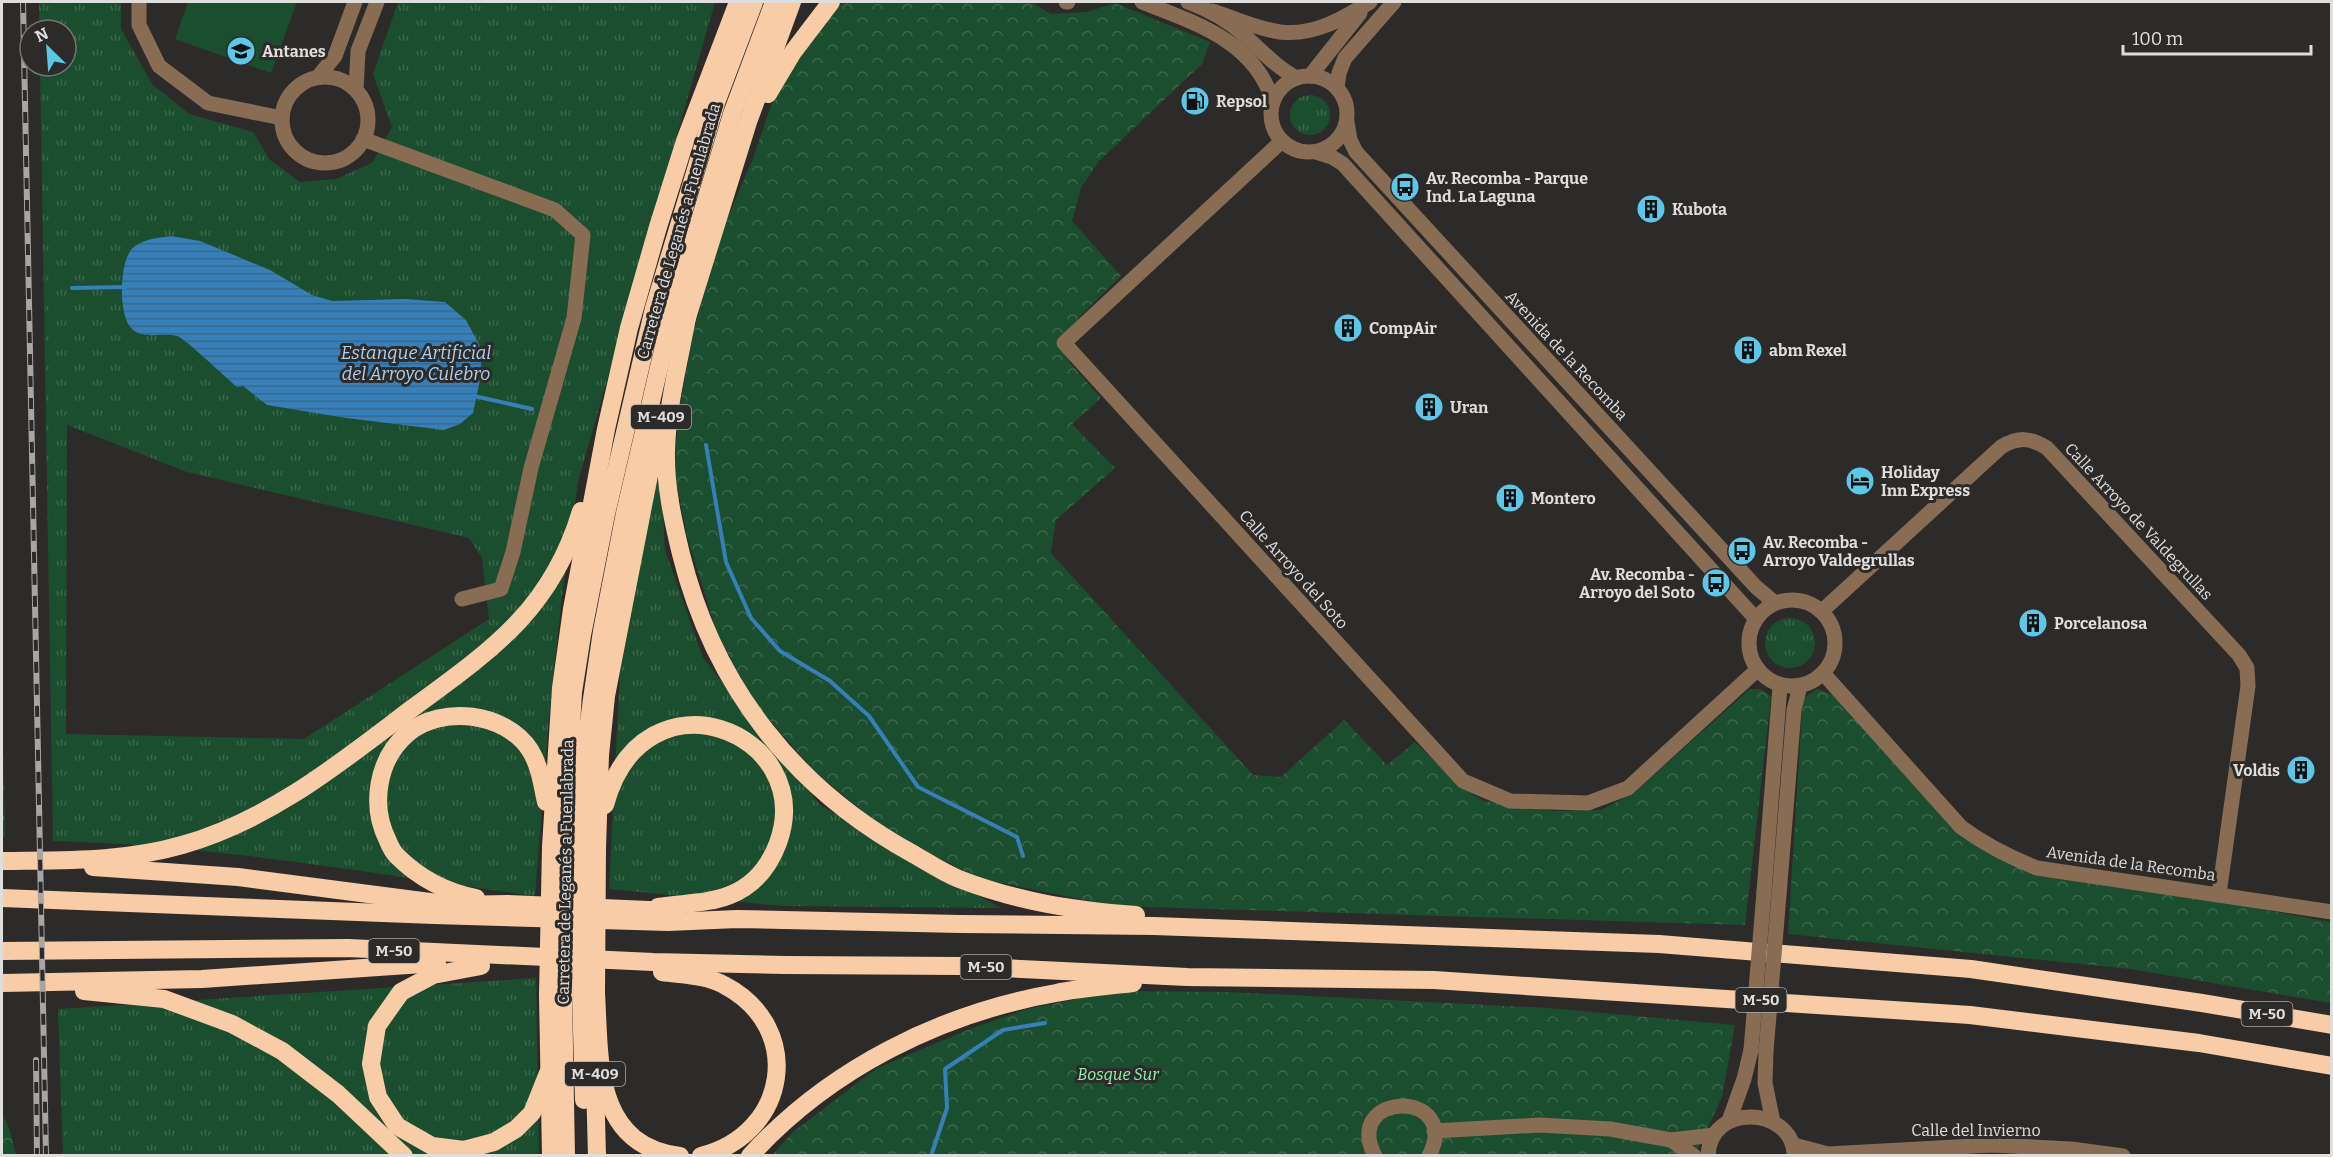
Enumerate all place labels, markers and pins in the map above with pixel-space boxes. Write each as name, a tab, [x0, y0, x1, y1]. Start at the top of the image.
school or university icon: Antanes	[225, 35, 257, 67]
place label: Antanes	[262, 42, 326, 61]
fuel station icon: Repsol	[1179, 85, 1211, 117]
place label: Repsol	[1216, 92, 1267, 111]
place label: Av. Recomba - Parque Ind. La Laguna	[1426, 169, 1588, 206]
bus stop icon: Av. Recomba - Parque Ind. La Laguna	[1389, 171, 1421, 203]
building icon: Kubota	[1635, 193, 1667, 225]
place label: Kubota	[1672, 200, 1727, 219]
building icon: CompAir	[1332, 312, 1364, 344]
place label: CompAir	[1369, 319, 1437, 338]
building icon: abm Rexel	[1732, 334, 1764, 366]
place label: abm Rexel	[1769, 341, 1847, 360]
building icon: Uran	[1413, 391, 1445, 423]
place label: Uran	[1450, 398, 1489, 417]
place label: Holiday Inn Express	[1881, 463, 1970, 500]
hotel icon: Holiday Inn Express	[1844, 465, 1876, 497]
building icon: Montero	[1494, 482, 1526, 514]
place label: Montero	[1531, 489, 1596, 508]
place label: Av. Recomba - Arroyo Valdegrullas	[1763, 533, 1915, 570]
bus stop icon: Av. Recomba - Arroyo Valdegrullas	[1726, 535, 1758, 567]
place label: Av. Recomba - Arroyo del Soto	[1579, 565, 1695, 602]
bus stop icon: Av. Recomba - Arroyo del Soto	[1700, 567, 1732, 599]
building icon: Porcelanosa	[2017, 607, 2049, 639]
place label: Porcelanosa	[2054, 614, 2147, 633]
building icon: Voldis	[2285, 754, 2317, 786]
place label: Voldis	[2233, 761, 2280, 780]

